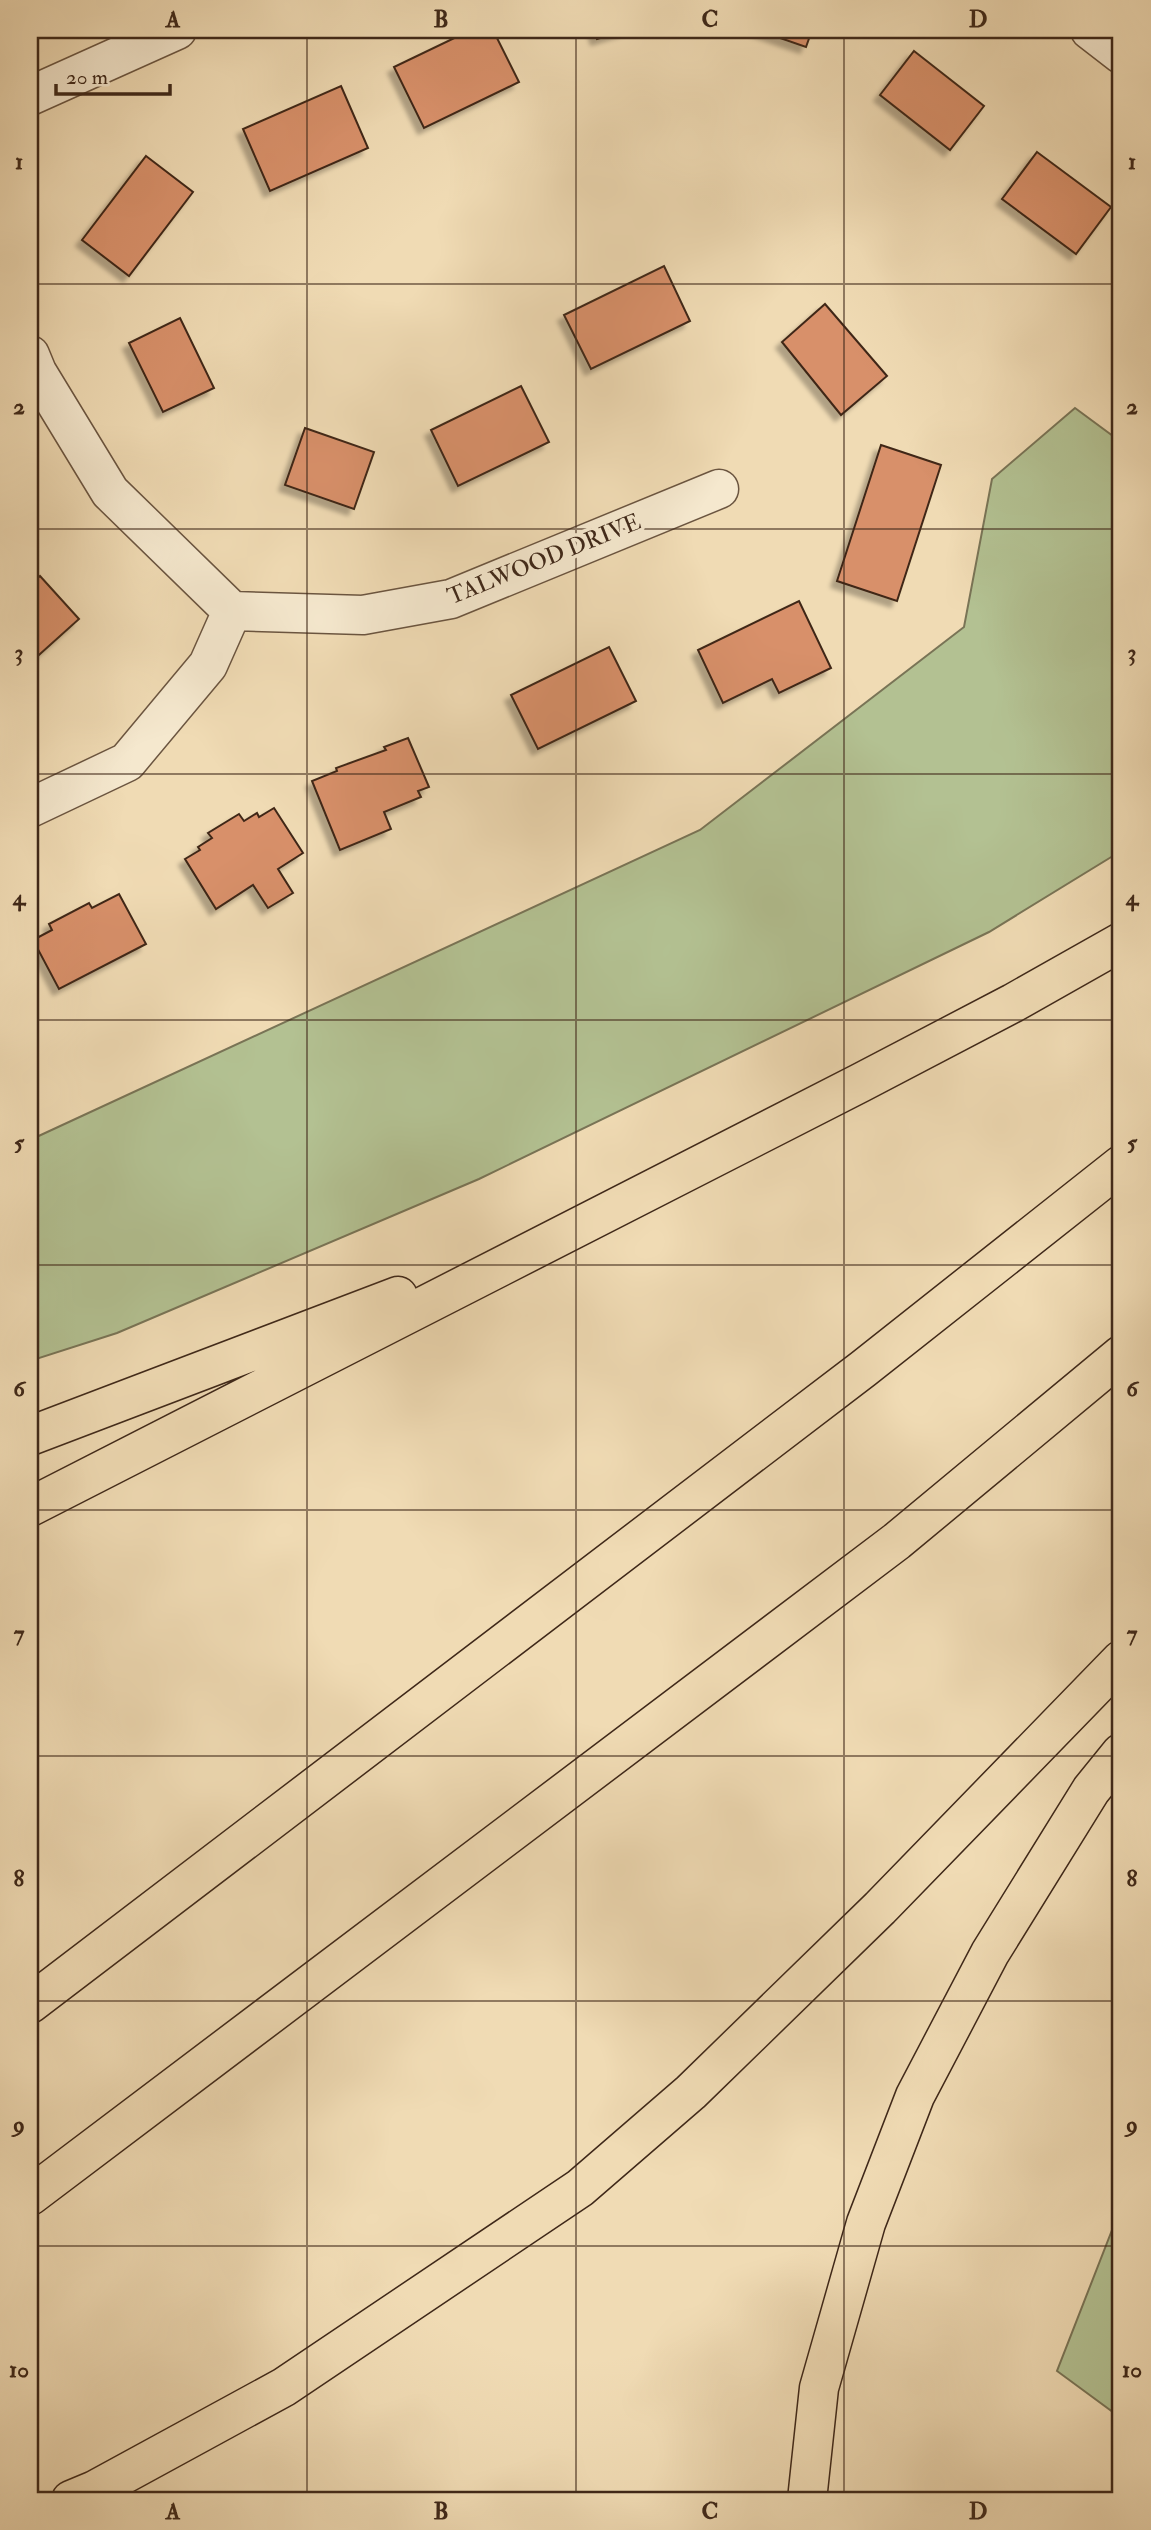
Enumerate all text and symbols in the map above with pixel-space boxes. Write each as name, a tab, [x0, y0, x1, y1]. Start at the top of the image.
text: A	[165, 5, 181, 34]
text: B	[433, 5, 449, 34]
text: C	[702, 5, 718, 34]
text: D	[969, 5, 987, 34]
scale bar	[56, 52, 170, 96]
text: 20 m	[66, 64, 108, 91]
text: 1	[15, 147, 23, 176]
text: 1	[1128, 147, 1136, 176]
text: 2	[13, 392, 25, 421]
text: 2	[1126, 392, 1138, 421]
street label: TALWOOD DRIVE	[443, 507, 645, 611]
text: 3	[15, 638, 23, 667]
text: 3	[1128, 638, 1136, 667]
text: 4	[12, 883, 27, 912]
text: 4	[1125, 883, 1140, 912]
text: 5	[14, 1128, 25, 1157]
text: 5	[1127, 1128, 1138, 1157]
text: 6	[13, 1374, 27, 1403]
text: 6	[1126, 1374, 1140, 1403]
text: 7	[14, 1619, 25, 1648]
text: 7	[1127, 1619, 1138, 1648]
text: 8	[14, 1864, 25, 1893]
text: 8	[1127, 1864, 1138, 1893]
text: 9	[11, 2110, 25, 2139]
text: 9	[1124, 2110, 1138, 2139]
text: 10	[9, 2355, 29, 2384]
text: 10	[1122, 2355, 1142, 2384]
text: A	[165, 2497, 181, 2526]
text: B	[433, 2497, 449, 2526]
text: C	[702, 2497, 718, 2526]
text: D	[969, 2497, 987, 2526]

